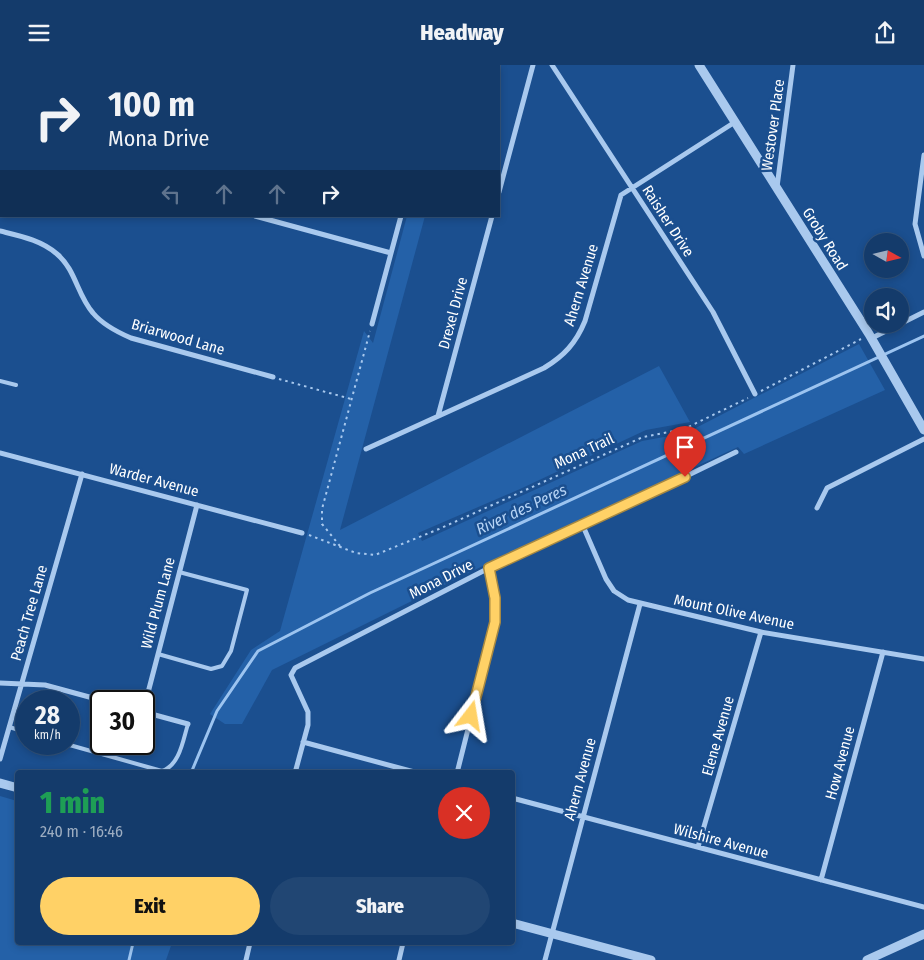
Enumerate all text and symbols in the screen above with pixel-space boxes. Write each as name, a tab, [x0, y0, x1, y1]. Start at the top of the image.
icon: menu	[25, 19, 53, 47]
text: Headway	[420, 19, 504, 46]
icon: share	[871, 19, 899, 47]
street label: Westover Place	[758, 78, 788, 172]
text: 100 m	[108, 83, 195, 125]
icon: right	[25, 85, 90, 150]
text: Mona Drive	[108, 125, 209, 152]
icon: left	[157, 180, 185, 208]
icon: ahead	[210, 180, 238, 208]
icon: ahead	[263, 180, 291, 208]
icon: right	[316, 180, 344, 208]
street label: Raisher Drive	[638, 182, 698, 260]
street label: Groby Road	[799, 204, 851, 274]
north arrow	[864, 233, 909, 277]
map controls	[864, 233, 909, 333]
street label: Ahern Avenue	[560, 242, 602, 328]
street label: Drexel Drive	[435, 275, 471, 351]
button: sound	[864, 288, 909, 333]
street label: Briarwood Lane	[129, 315, 227, 359]
pin	[664, 426, 706, 477]
street label: Mona Trail	[551, 429, 617, 473]
icon: arrive	[671, 433, 699, 461]
street label: Warder Avenue	[107, 459, 201, 501]
water label: River des Peres	[473, 480, 570, 539]
street label: Wild Plum Lane	[137, 555, 179, 651]
street label: Mona Drive	[406, 555, 476, 603]
street label: Peach Tree Lane	[7, 563, 51, 663]
street label: Mount Olive Avenue	[672, 590, 796, 634]
position arrow	[444, 689, 496, 741]
speed limit sign: 30	[90, 690, 155, 755]
street label: Elene Avenue	[698, 694, 738, 778]
text: 28	[35, 701, 60, 731]
street label: How Avenue	[822, 724, 858, 802]
text: km/h	[34, 728, 61, 742]
street label: Ahern Avenue	[560, 736, 600, 822]
text: 1 min	[40, 785, 105, 821]
button: close	[438, 787, 490, 839]
street label: Wilshire Avenue	[671, 820, 771, 862]
text: 240 m · 16:46	[40, 822, 123, 841]
button: Exit	[40, 877, 260, 935]
button: Share	[270, 877, 490, 935]

